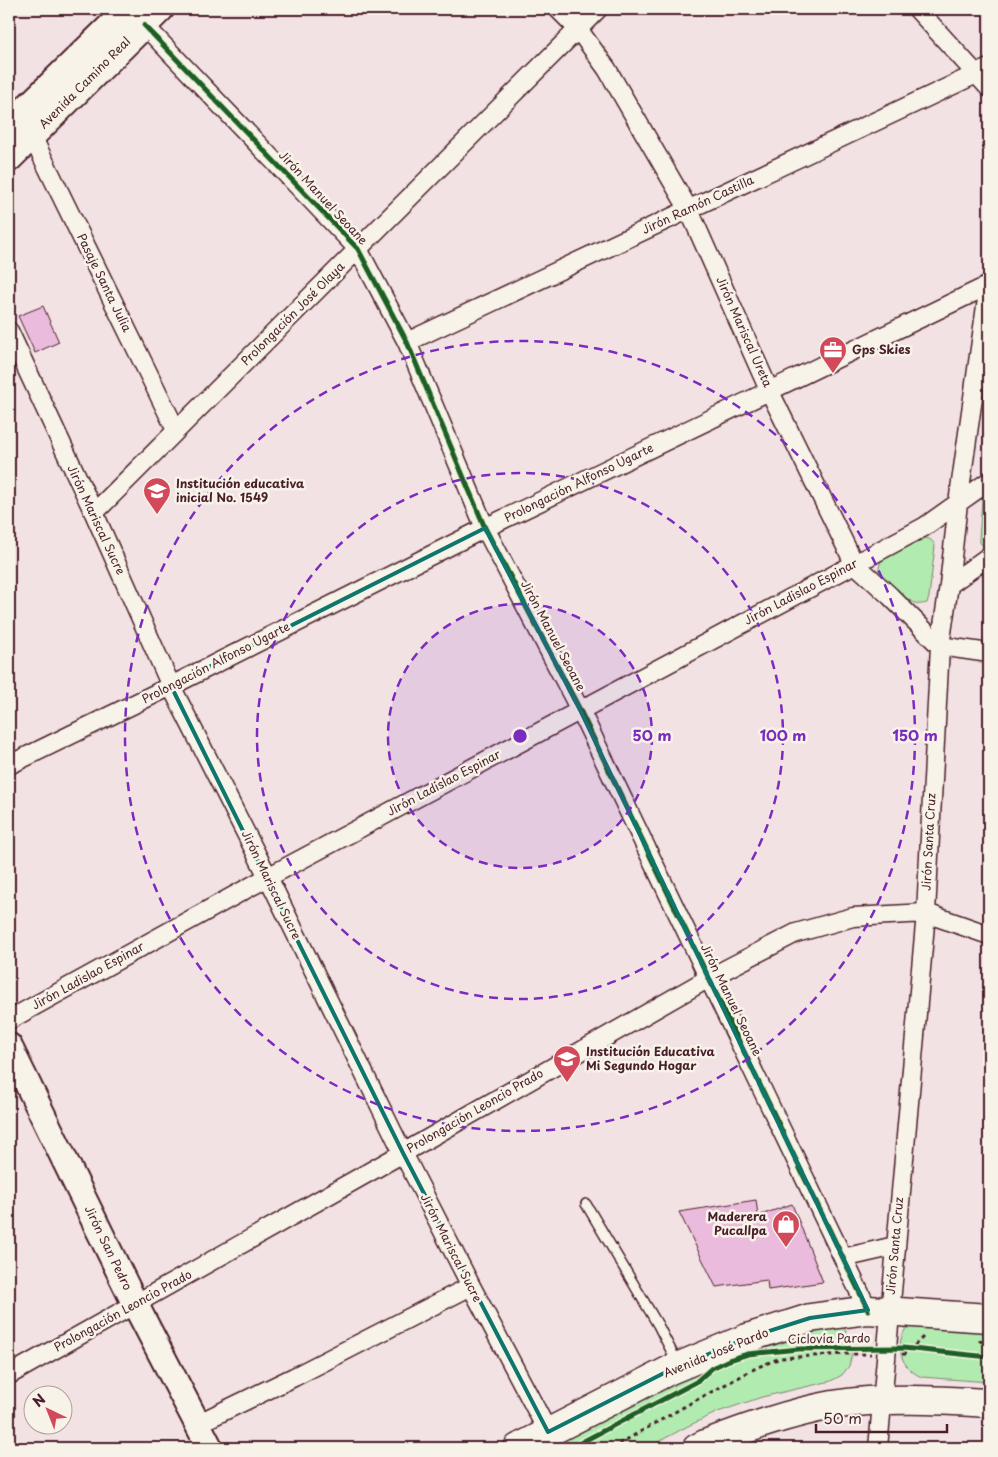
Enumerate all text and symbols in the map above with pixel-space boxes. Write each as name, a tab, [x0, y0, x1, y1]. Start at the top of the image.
street label: Avenida Camino Real	[34, 32, 134, 132]
street label: Jirón Manuel Seoane	[275, 146, 372, 249]
street label: Jirón Ramón Castilla	[639, 170, 757, 238]
street label: Pasaje Santa Julia	[73, 230, 137, 335]
street label: Prolongación José Olaya	[236, 257, 349, 369]
street label: Jirón Mariscal Ureta	[712, 273, 778, 390]
office icon: Gps Skies	[818, 335, 848, 374]
place label: Gps Skies	[852, 340, 911, 358]
street label: Prolongación Alfonso Ugarte	[501, 438, 656, 526]
street label: Jirón Mariscal Sucre	[63, 462, 130, 578]
place label: Institución educativa inicial No. 1549	[176, 474, 305, 506]
school or university icon: Institución educativa inicial No. 1549	[142, 476, 172, 515]
street label: Jirón Ladislao Espinar	[741, 553, 861, 629]
street label: Jirón Manuel Seoane	[517, 577, 591, 694]
street label: Prolongación Alfonso Ugarte	[138, 617, 293, 707]
text: 50 m	[633, 723, 671, 746]
text: 100 m	[760, 723, 806, 746]
text: 150 m	[892, 723, 938, 746]
centre of rings	[511, 727, 529, 745]
street label: Jirón Ladislao Espinar	[384, 744, 504, 820]
street label: Jirón Santa Cruz	[916, 792, 940, 891]
street label: Jirón Mariscal Sucre	[238, 827, 306, 942]
street label: Jirón Ladislao Espinar	[28, 936, 147, 1014]
street label: Jirón Manuel Seoane	[697, 940, 767, 1059]
place label: Institución Educativa Mi Segundo Hogar	[586, 1042, 715, 1074]
school or university icon: Institución Educativa Mi Segundo Hogar	[552, 1044, 582, 1083]
street label: Prolongación Leoncio Prado	[403, 1063, 546, 1157]
street label: Jirón Mariscal Sucre	[417, 1190, 487, 1305]
street label: Jirón Santa Cruz	[881, 1196, 907, 1295]
street label: Jirón San Pedro	[81, 1202, 137, 1293]
place label: Maderera Pucallpa	[707, 1207, 768, 1239]
shop icon: Maderera Pucallpa	[771, 1209, 801, 1248]
street label: Prolongación Leoncio Prado	[50, 1264, 195, 1356]
street label: Avenida José Pardo	[660, 1323, 771, 1381]
street label: Ciclovía Pardo	[787, 1328, 871, 1348]
north arrow	[22, 1384, 72, 1434]
text: N	[28, 1389, 50, 1412]
scale bar	[816, 1402, 947, 1434]
text: 50 m	[823, 1406, 862, 1429]

